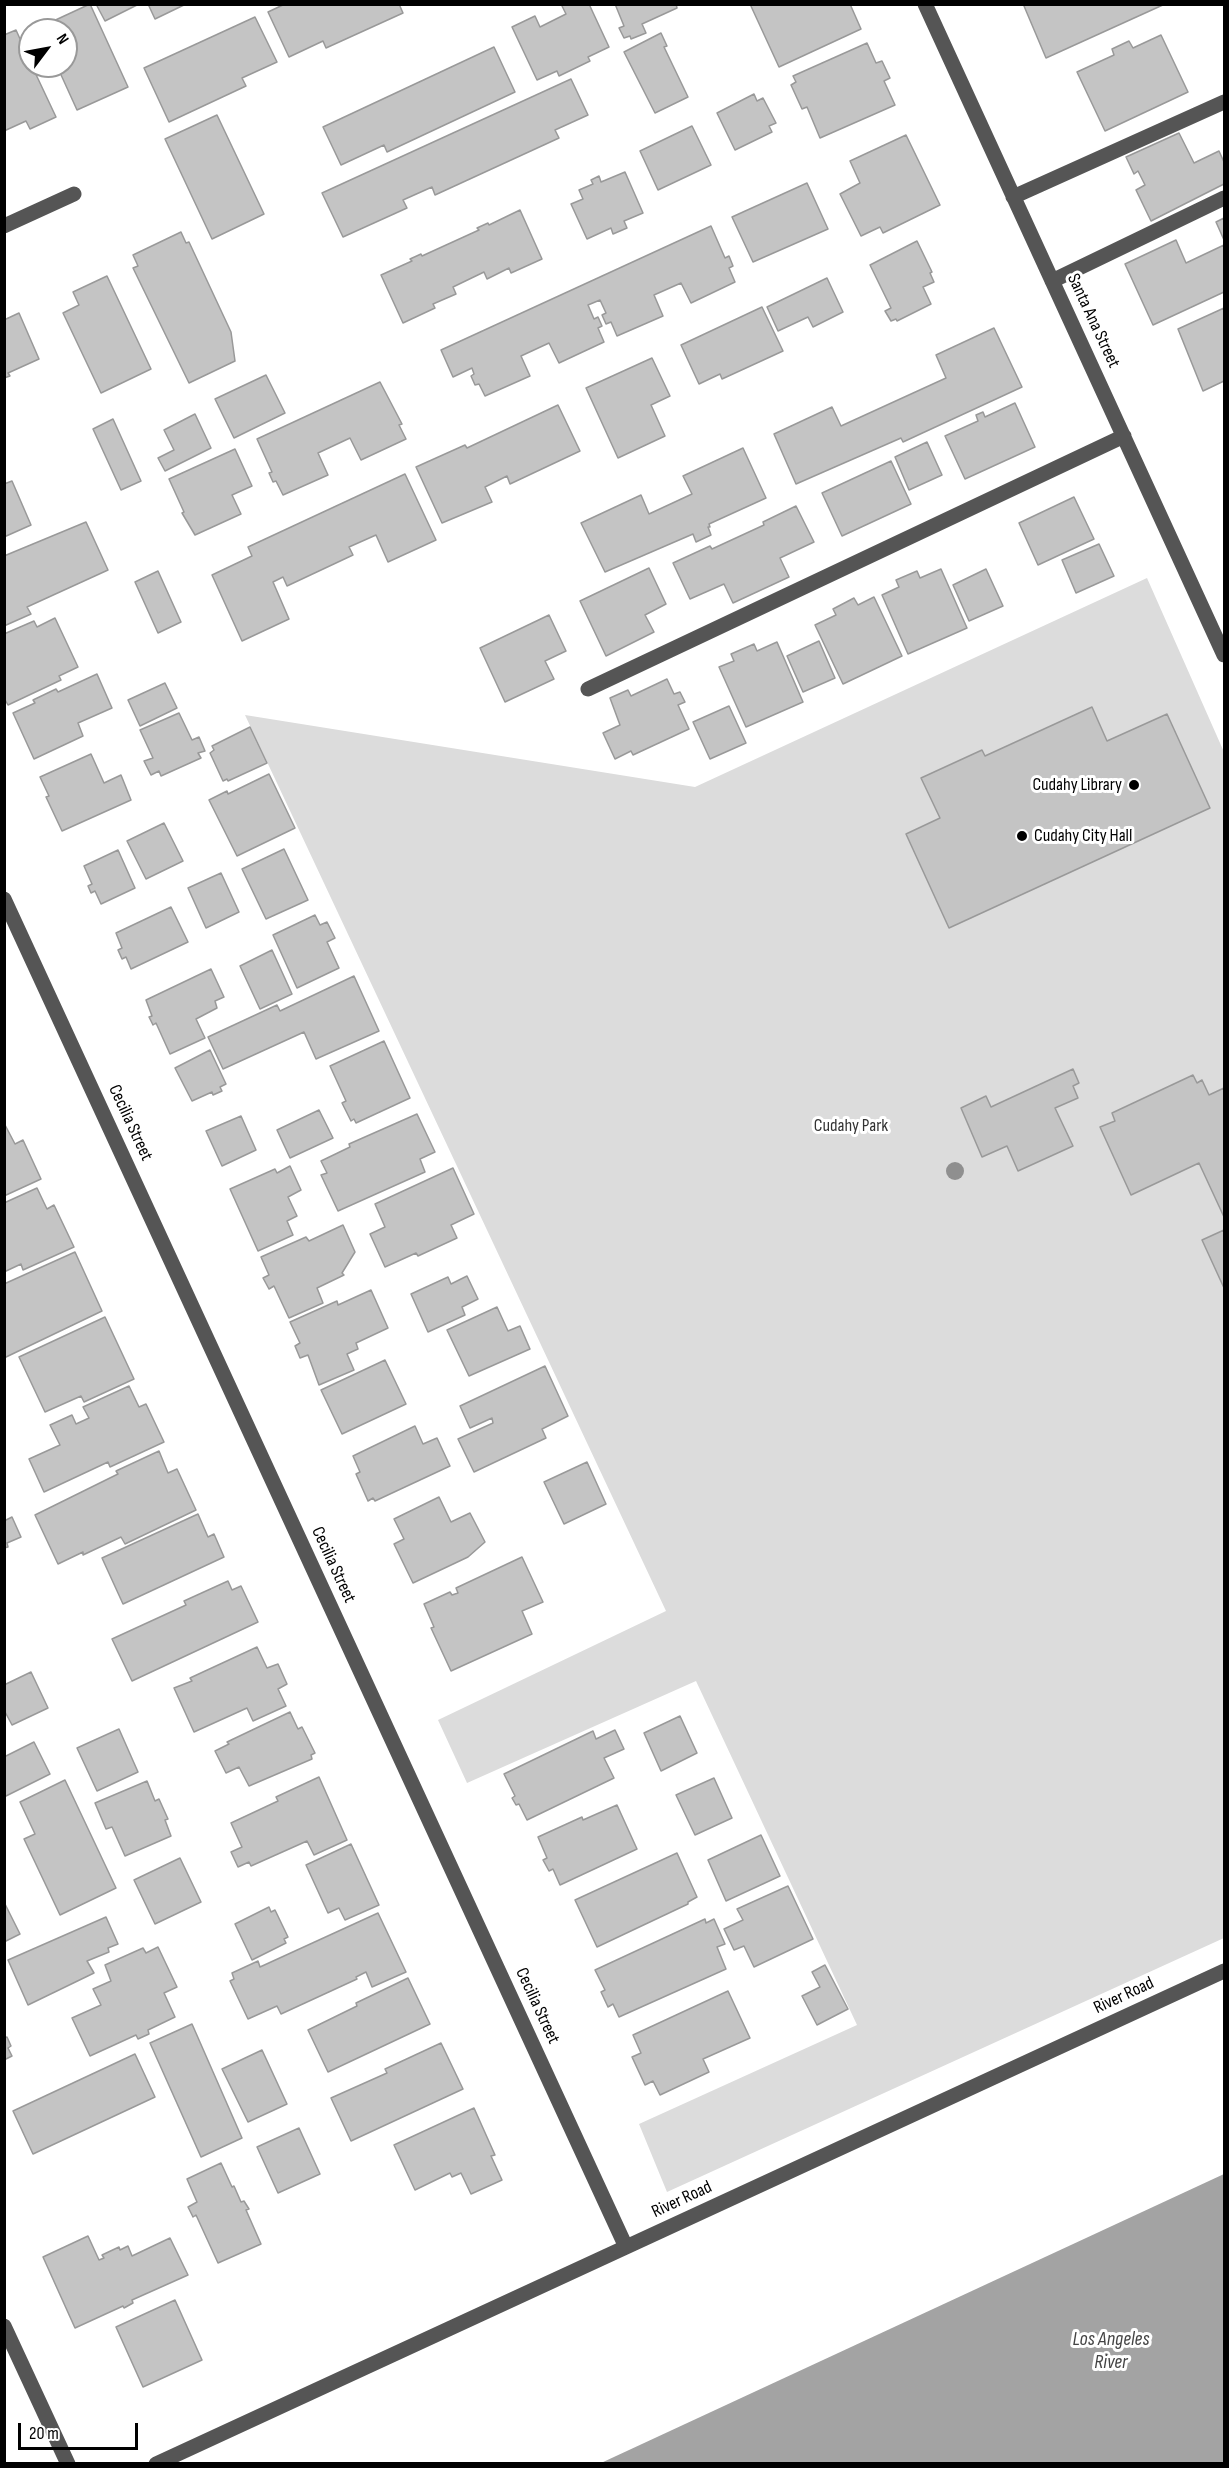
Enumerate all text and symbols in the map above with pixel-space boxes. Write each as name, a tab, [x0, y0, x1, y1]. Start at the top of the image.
north arrow	[18, 18, 78, 78]
text: N	[52, 31, 72, 48]
street label: Santa Ana Street	[1062, 271, 1124, 371]
place label: Cudahy Library	[1032, 774, 1122, 796]
marker: Cudahy Library	[1127, 778, 1141, 792]
place label: Cudahy City Hall	[1034, 825, 1132, 847]
marker: Cudahy City Hall	[1015, 829, 1029, 843]
street label: Cecilia Street	[103, 1082, 157, 1164]
park label: Cudahy Park	[814, 1115, 888, 1137]
street label: Cecilia Street	[306, 1524, 360, 1606]
street label: Cecilia Street	[510, 1965, 564, 2047]
street label: River Road	[1091, 1973, 1157, 2019]
street label: River Road	[649, 2177, 715, 2223]
water label: Los Angeles River	[1073, 2328, 1149, 2375]
scale bar	[21, 2411, 141, 2449]
text: 20 m	[29, 2423, 59, 2444]

